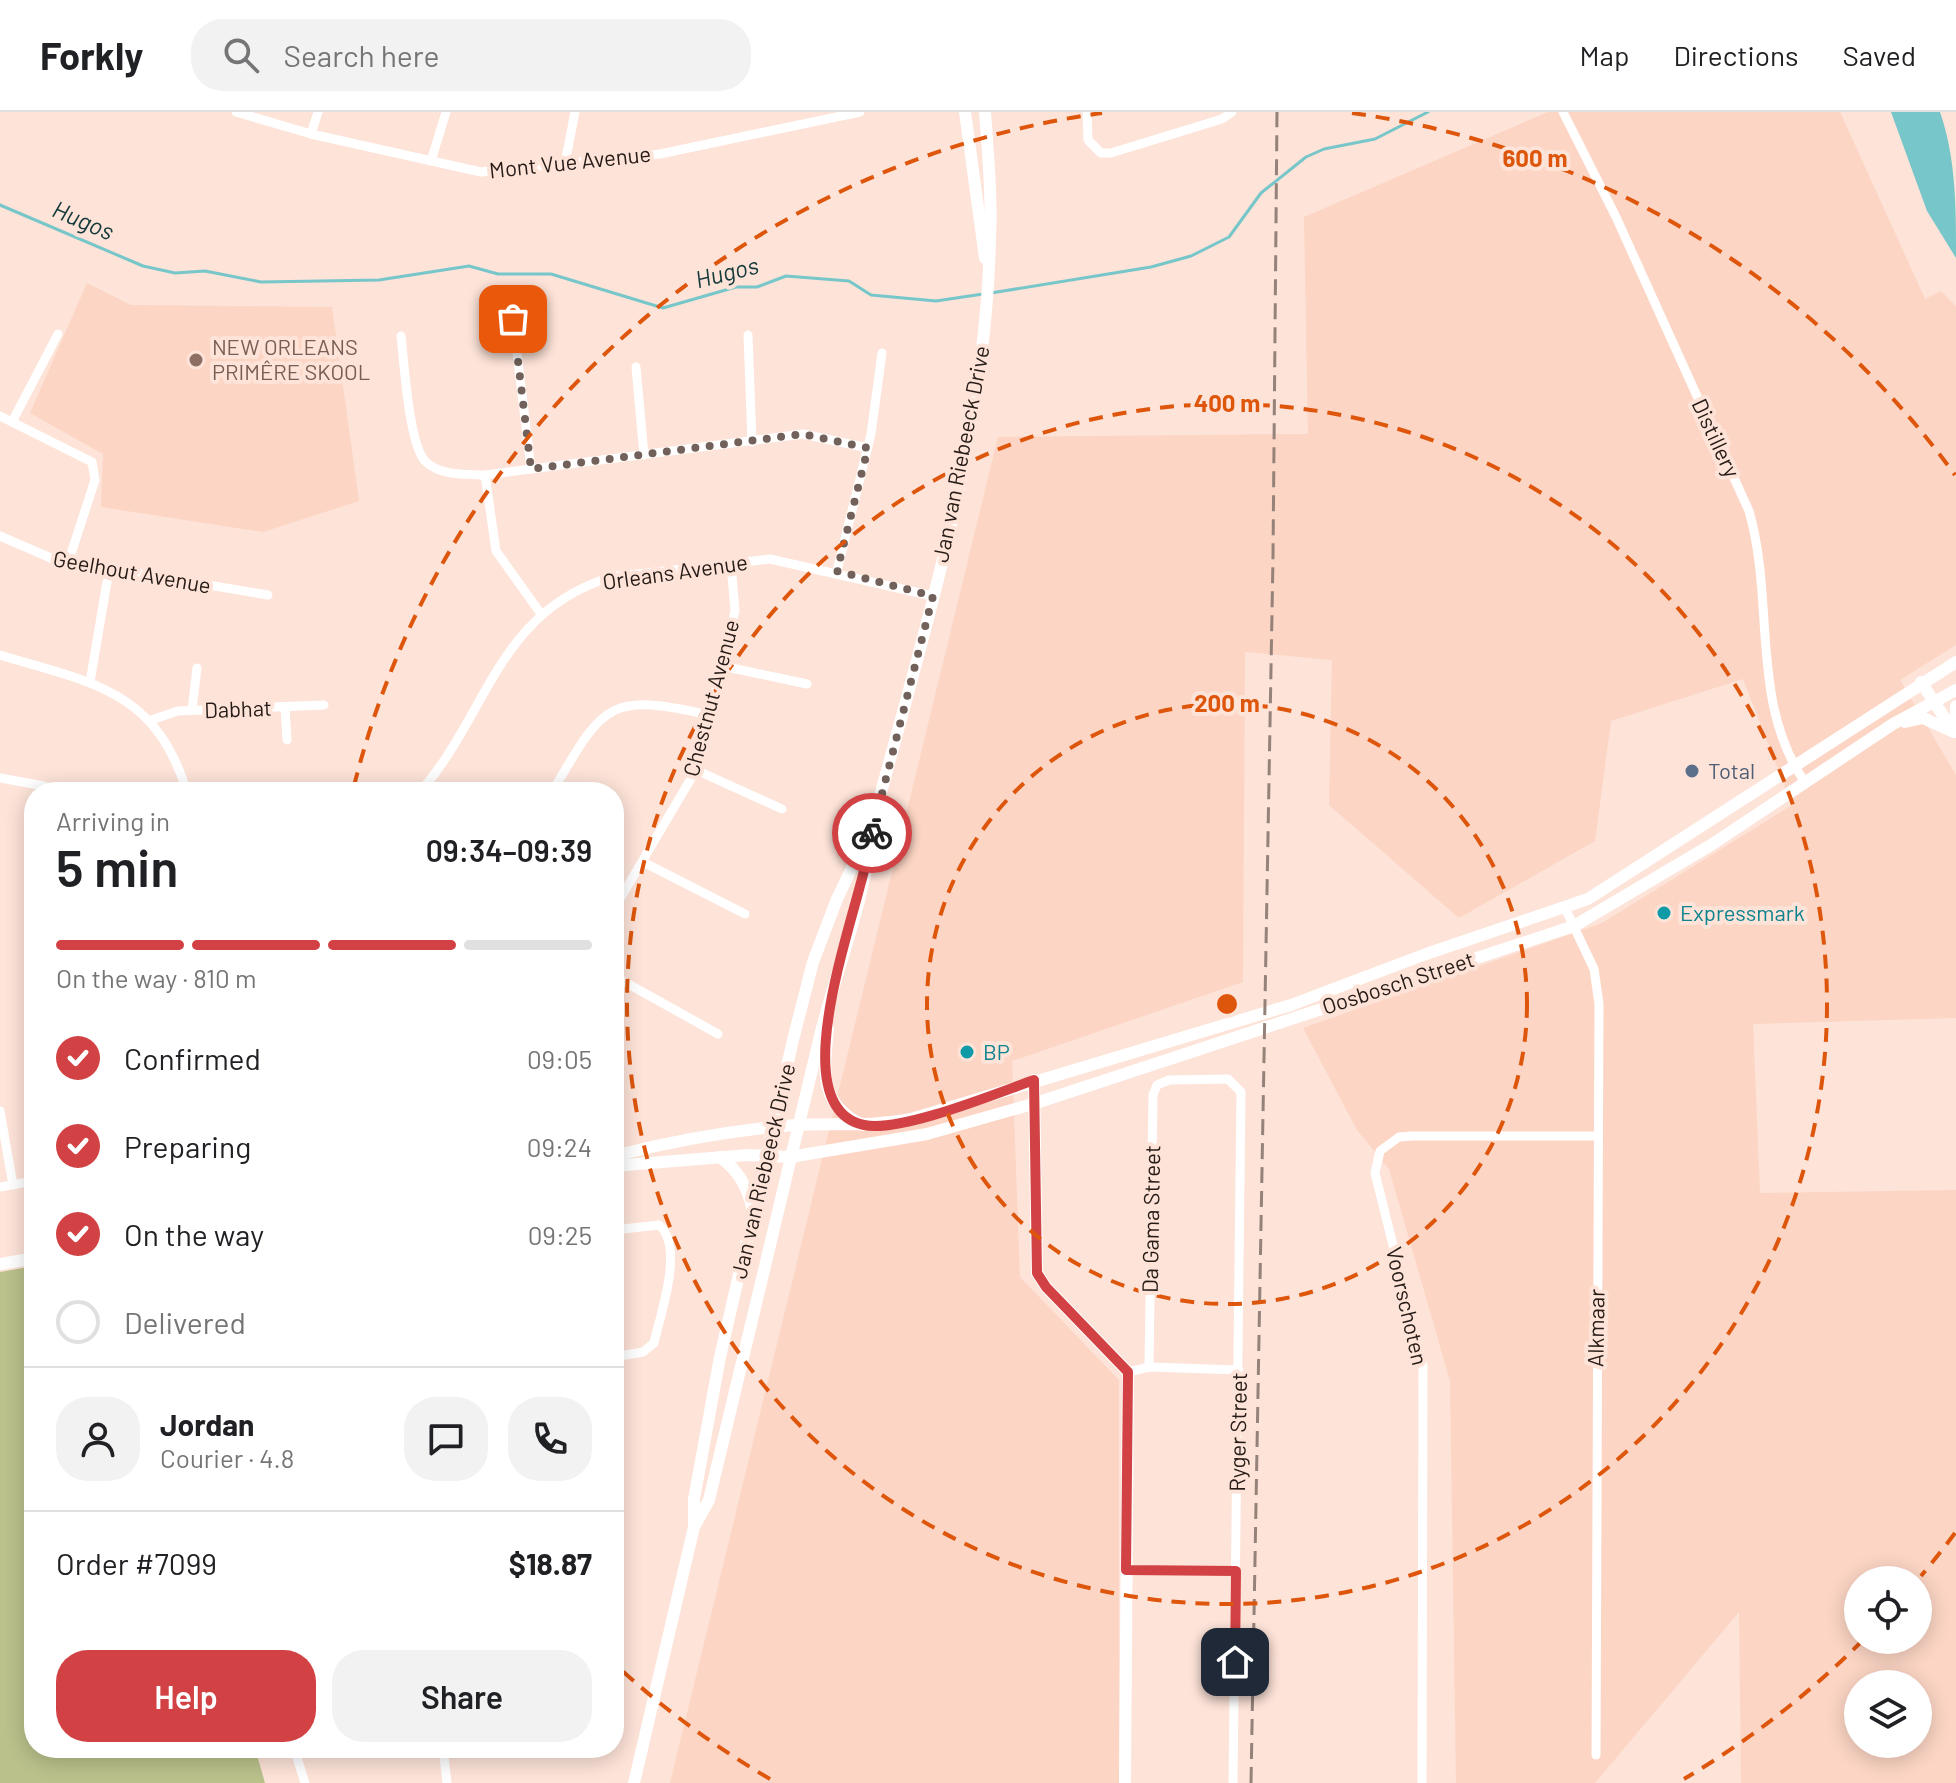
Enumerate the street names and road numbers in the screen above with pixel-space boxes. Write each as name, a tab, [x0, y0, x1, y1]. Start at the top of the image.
street label: Mont Vue Avenue	[488, 140, 652, 182]
street label: Jan van Riebeeck Drive	[926, 343, 994, 564]
street label: Distillery	[1687, 394, 1746, 481]
street label: Geelhout Avenue	[51, 544, 213, 598]
street label: Orleans Avenue	[601, 548, 749, 594]
street label: Chestnut Avenue	[677, 617, 743, 779]
street label: Dabhat	[204, 694, 272, 722]
street label: Oosbosch Street	[1318, 945, 1477, 1019]
street label: Jan van Riebeeck Drive	[725, 1061, 799, 1281]
street label: Da Gama Street	[1136, 1145, 1164, 1293]
street label: Voorschoten	[1382, 1244, 1434, 1367]
street label: Alkmaar	[1581, 1289, 1609, 1367]
street label: Ryger Street	[1223, 1372, 1251, 1492]

